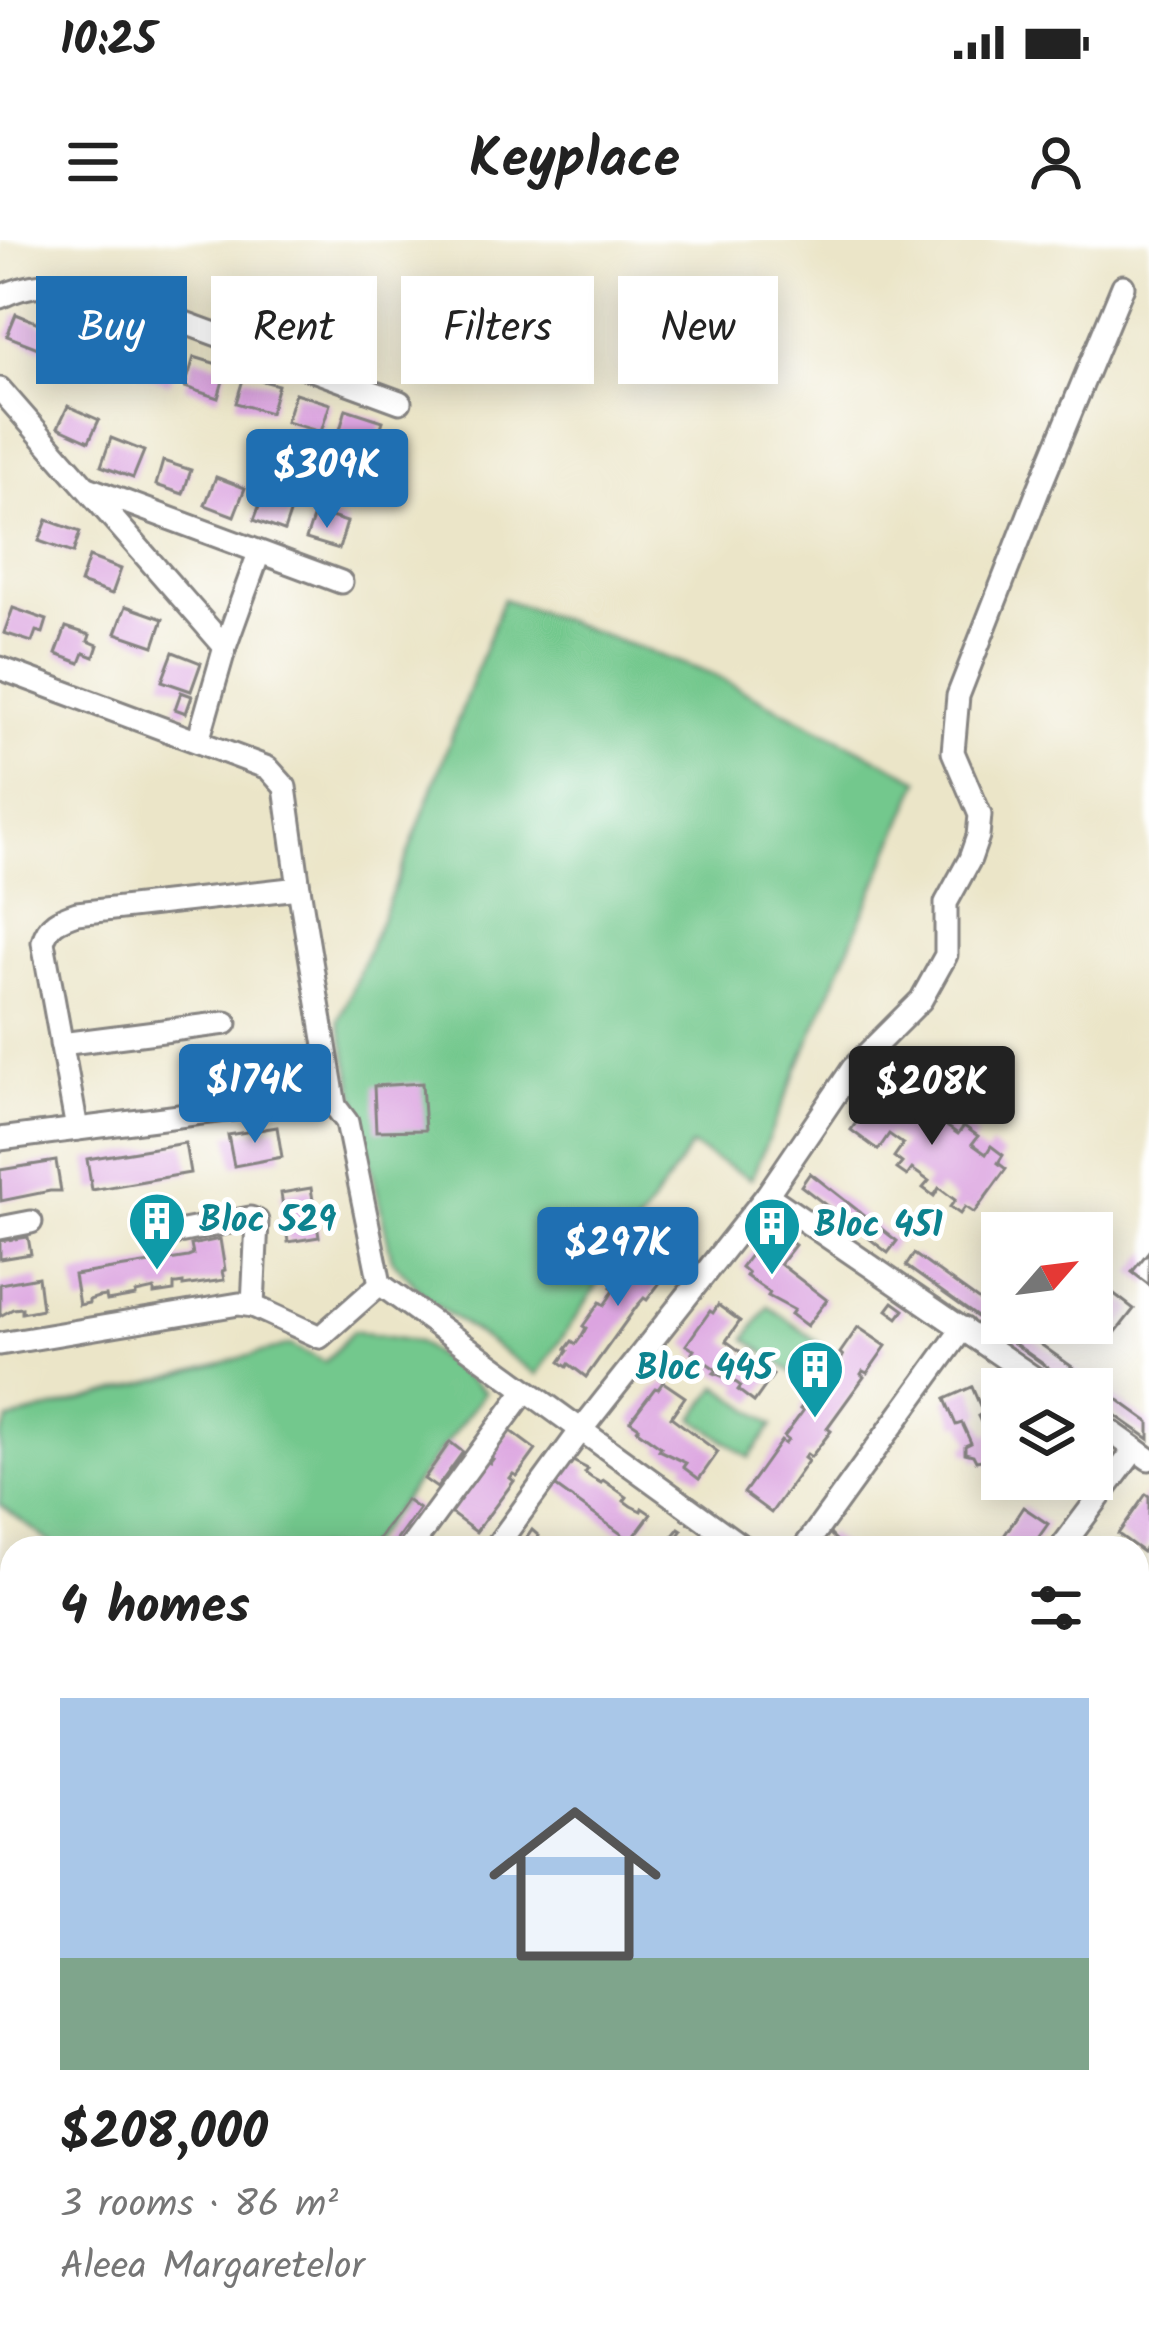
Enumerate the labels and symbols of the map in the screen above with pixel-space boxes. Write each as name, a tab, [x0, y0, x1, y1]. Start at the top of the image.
pin: $309K	[243, 429, 411, 531]
pin: $174K	[171, 1044, 339, 1146]
pin: $208K	[848, 1046, 1016, 1148]
building icon: Bloc 529	[126, 1190, 188, 1272]
place label: Bloc 529	[199, 1193, 336, 1250]
building icon: Bloc 451	[741, 1195, 803, 1277]
place label: Bloc 451	[814, 1198, 943, 1255]
pin: $297K	[534, 1207, 702, 1309]
north arrow	[981, 1212, 1113, 1344]
building icon: Bloc 445	[784, 1338, 846, 1420]
place label: Bloc 445	[636, 1341, 776, 1398]

